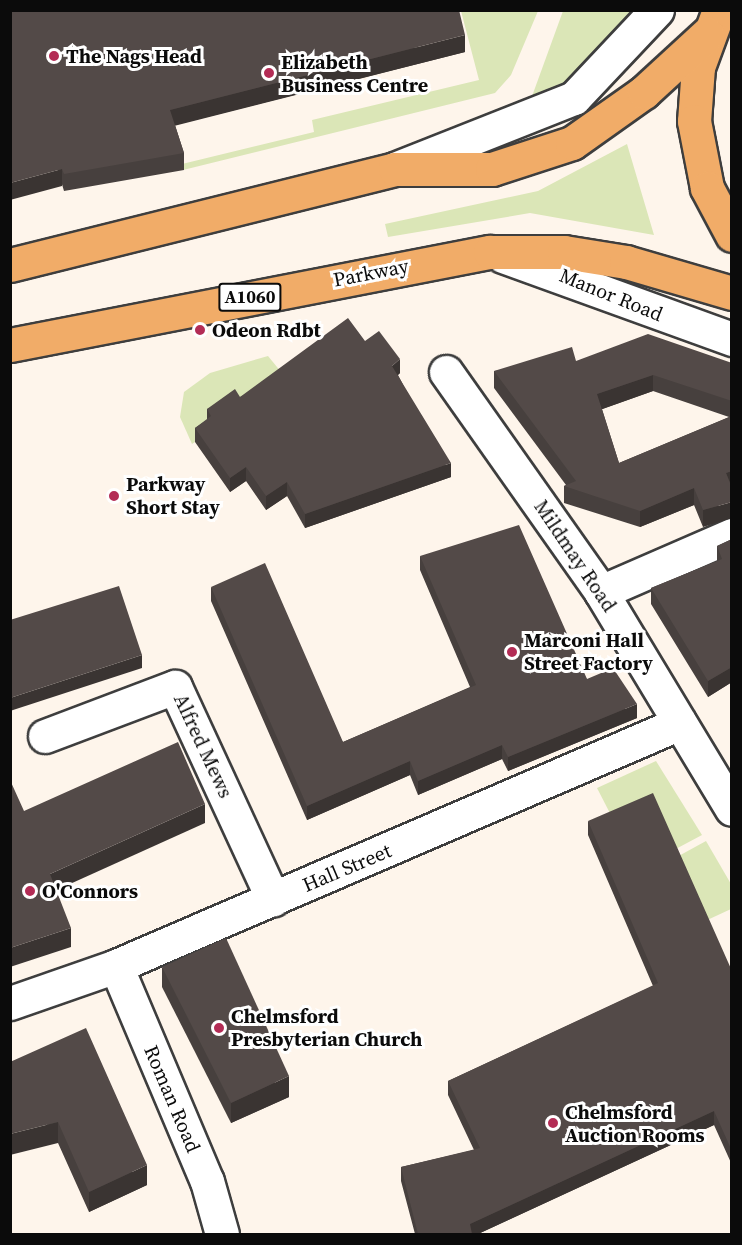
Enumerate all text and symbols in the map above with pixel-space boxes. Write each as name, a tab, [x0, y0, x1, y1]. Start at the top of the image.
place label: The Nags Head	[66, 44, 202, 68]
marker: The Nags Head	[47, 49, 61, 63]
place label: Elizabeth Business Centre	[281, 50, 428, 97]
marker: Elizabeth Business Centre	[262, 66, 276, 80]
street label: Parkway	[331, 254, 411, 292]
street label: Manor Road	[556, 263, 666, 327]
road number: A1060	[217, 282, 283, 312]
place label: Odeon Rdbt	[212, 318, 321, 342]
marker: Odeon Rdbt	[193, 323, 207, 337]
place label: Parkway Short Stay	[126, 472, 220, 519]
marker: Parkway Short Stay	[107, 489, 121, 503]
street label: Mildmay Road	[529, 496, 621, 616]
place label: Marconi Hall Street Factory	[524, 628, 653, 675]
marker: Marconi Hall Street Factory	[505, 645, 519, 659]
street label: Alfred Mews	[168, 690, 238, 802]
street label: Hall Street	[299, 839, 395, 897]
place label: O'Connors	[42, 879, 138, 903]
marker: O'Connors	[23, 884, 37, 898]
place label: Chelmsford Presbyterian Church	[231, 1005, 422, 1052]
marker: Chelmsford Presbyterian Church	[212, 1021, 226, 1035]
street label: Roman Road	[139, 1042, 205, 1156]
place label: Chelmsford Auction Rooms	[565, 1100, 705, 1147]
marker: Chelmsford Auction Rooms	[546, 1116, 560, 1130]

